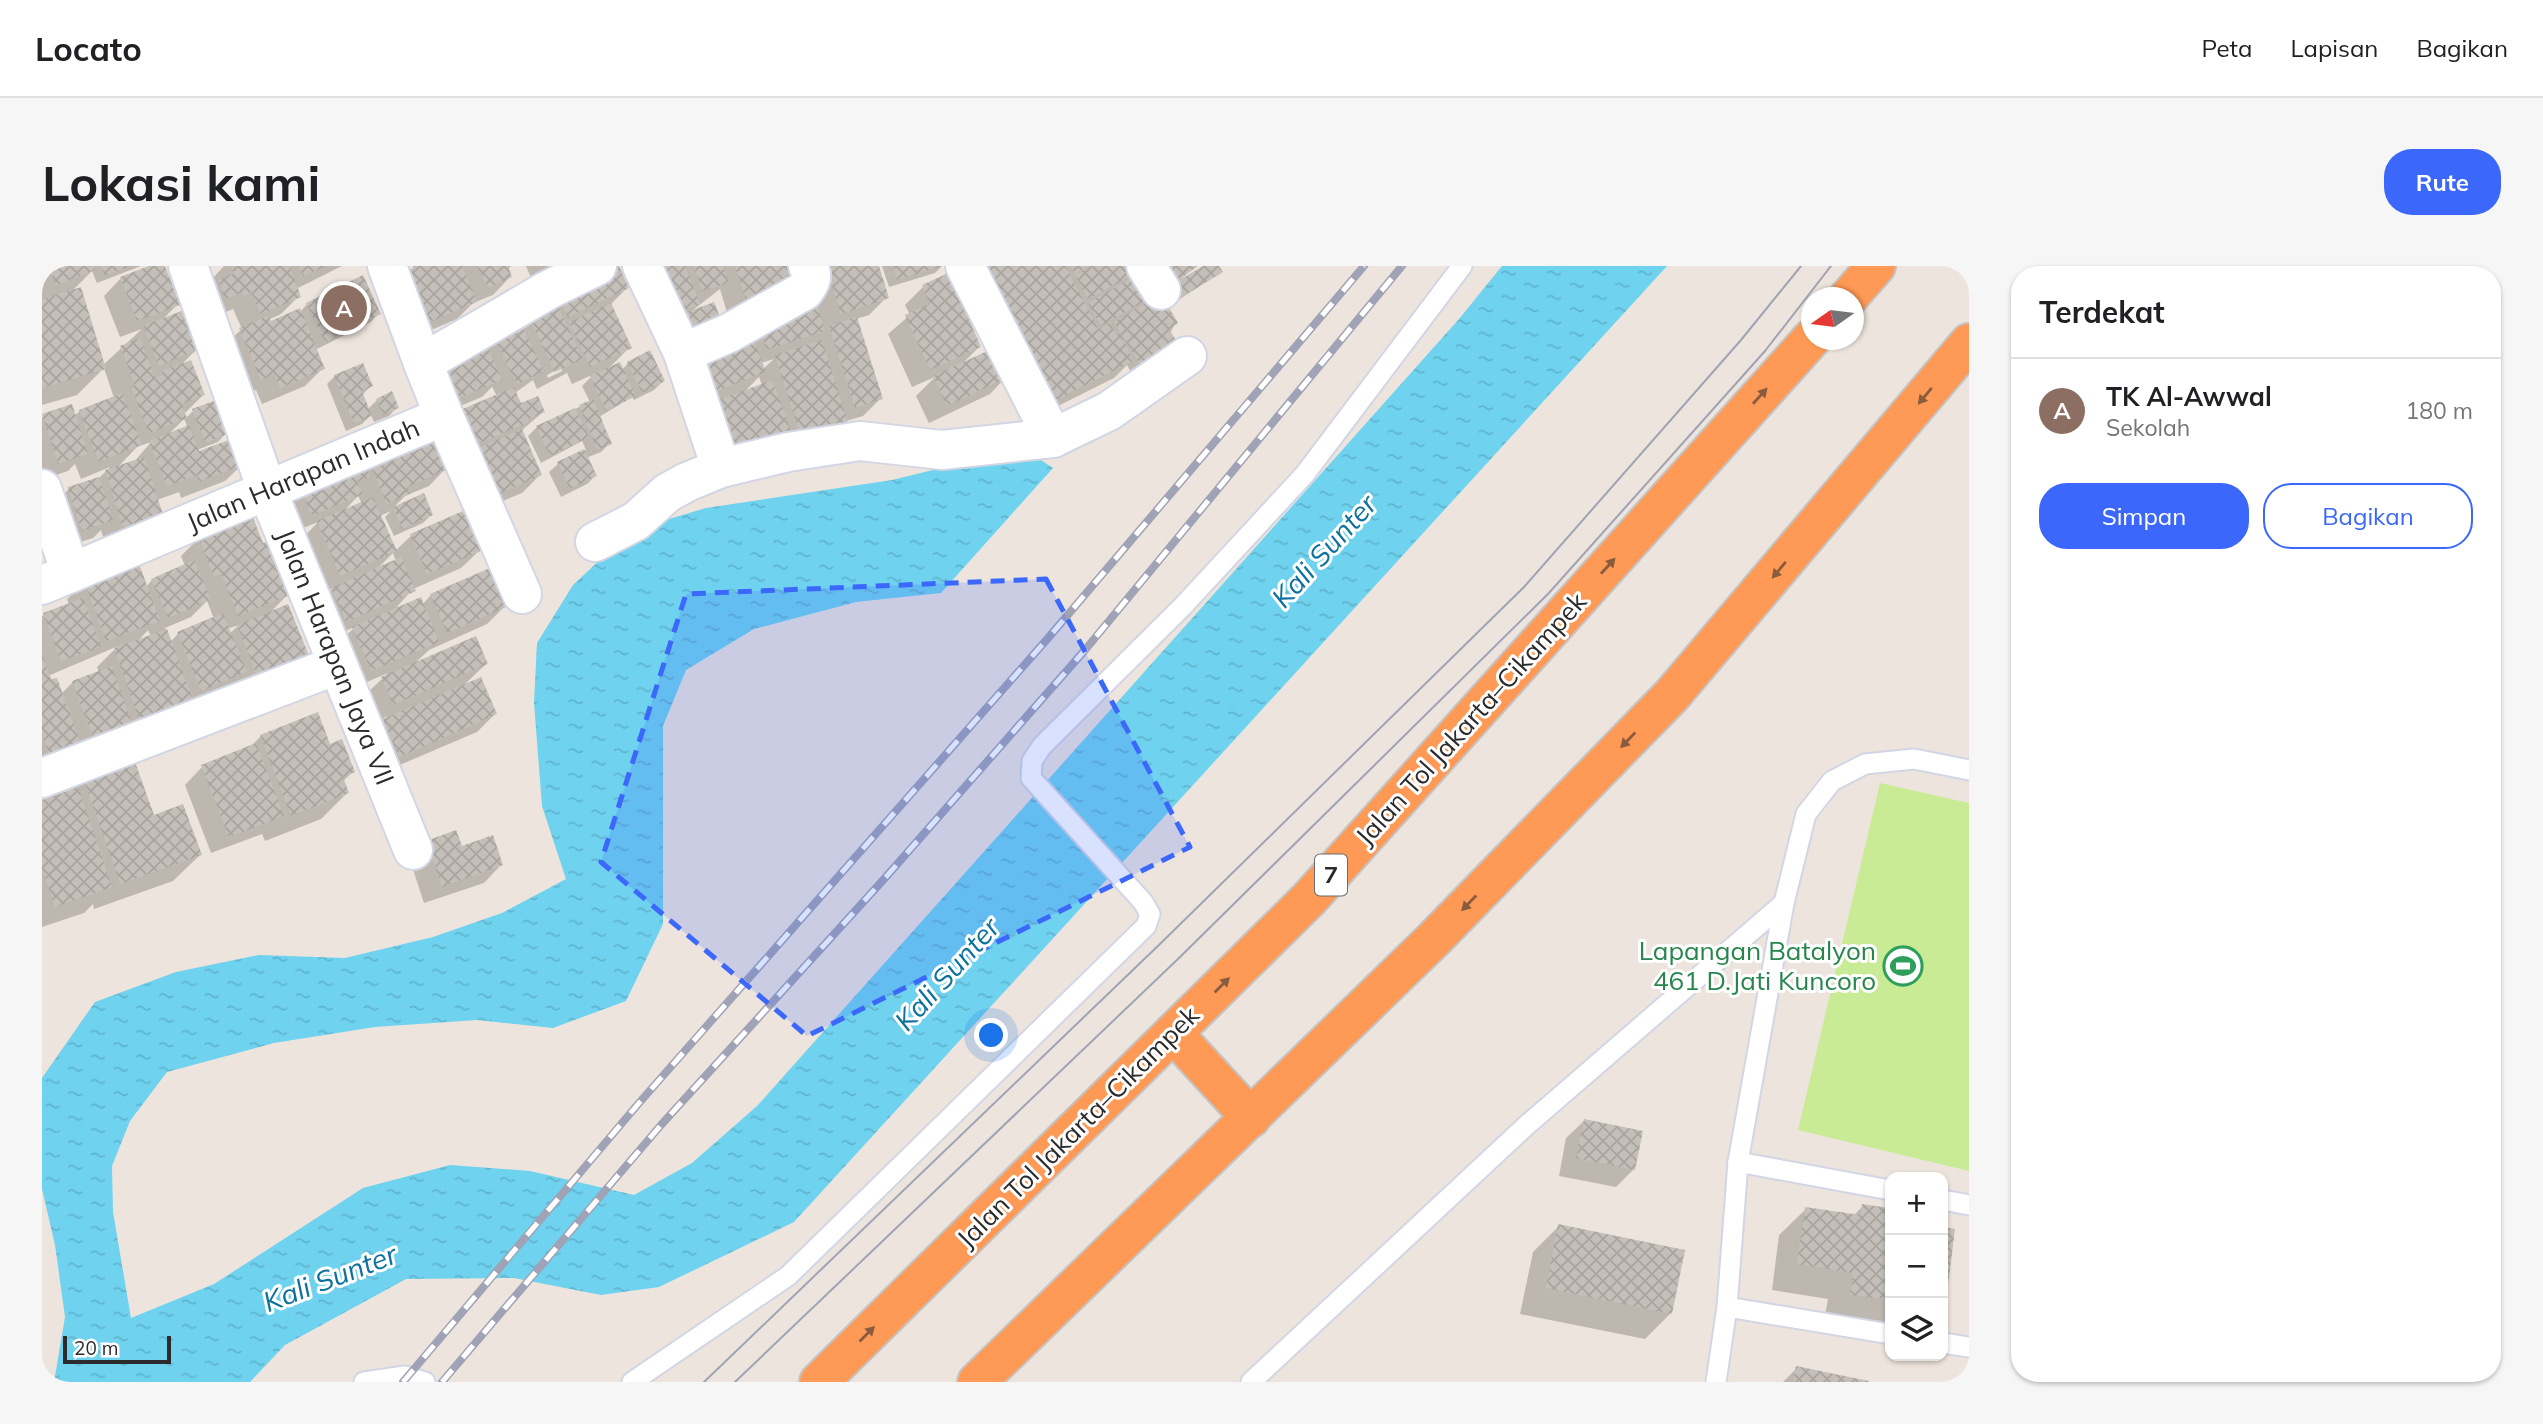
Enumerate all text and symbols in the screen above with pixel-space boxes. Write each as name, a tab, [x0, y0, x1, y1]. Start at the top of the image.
text: Locato	[35, 28, 142, 69]
text: Peta	[2201, 33, 2252, 63]
text: Lapisan	[2290, 33, 2378, 63]
text: Bagikan	[2416, 33, 2508, 63]
button: Rute	[2384, 149, 2501, 215]
text: Lokasi kami	[42, 152, 320, 213]
pin: A	[321, 282, 367, 334]
north arrow	[1801, 287, 1864, 350]
text: Terdekat	[2039, 293, 2165, 331]
text: TK Al-Awwal	[2106, 380, 2272, 413]
one-way arrow	[1752, 387, 1768, 405]
one-way arrow	[1918, 387, 1933, 405]
text: A	[2053, 396, 2071, 425]
text: 180 m	[2405, 396, 2473, 425]
street label: Jalan Harapan Indah	[181, 411, 424, 539]
text: Sekolah	[2106, 413, 2190, 442]
button: Simpan	[2039, 483, 2249, 549]
button: Bagikan	[2263, 483, 2473, 549]
water label: Kali Sunter	[1264, 485, 1385, 614]
street label: Jalan Harapan Jaya VII	[269, 524, 402, 790]
one-way arrow	[1600, 557, 1616, 575]
one-way arrow	[1771, 561, 1787, 579]
street label: Jalan Tol Jakarta–Cikampek	[1348, 585, 1593, 852]
one-way arrow	[1620, 732, 1637, 749]
road number: 7	[1315, 854, 1347, 896]
one-way arrow	[1462, 894, 1478, 911]
water label: Kali Sunter	[887, 908, 1008, 1037]
place label: Lapangan Batalyon 461 D.Jati Kuncoro	[1639, 934, 1876, 997]
sports icon: Lapangan Batalyon 461 D.Jati Kuncoro	[1882, 945, 1924, 987]
one-way arrow	[1213, 977, 1230, 994]
street label: Jalan Tol Jakarta–Cikampek	[950, 998, 1206, 1255]
your location	[974, 1018, 1008, 1052]
map controls	[1885, 1172, 1948, 1361]
button: +	[1885, 1172, 1948, 1235]
water label: Kali Sunter	[258, 1235, 403, 1319]
button: −	[1885, 1235, 1948, 1298]
button: layers	[1885, 1298, 1948, 1361]
one-way arrow	[859, 1325, 876, 1342]
scale bar	[63, 1333, 172, 1365]
text: 20 m	[74, 1336, 118, 1360]

